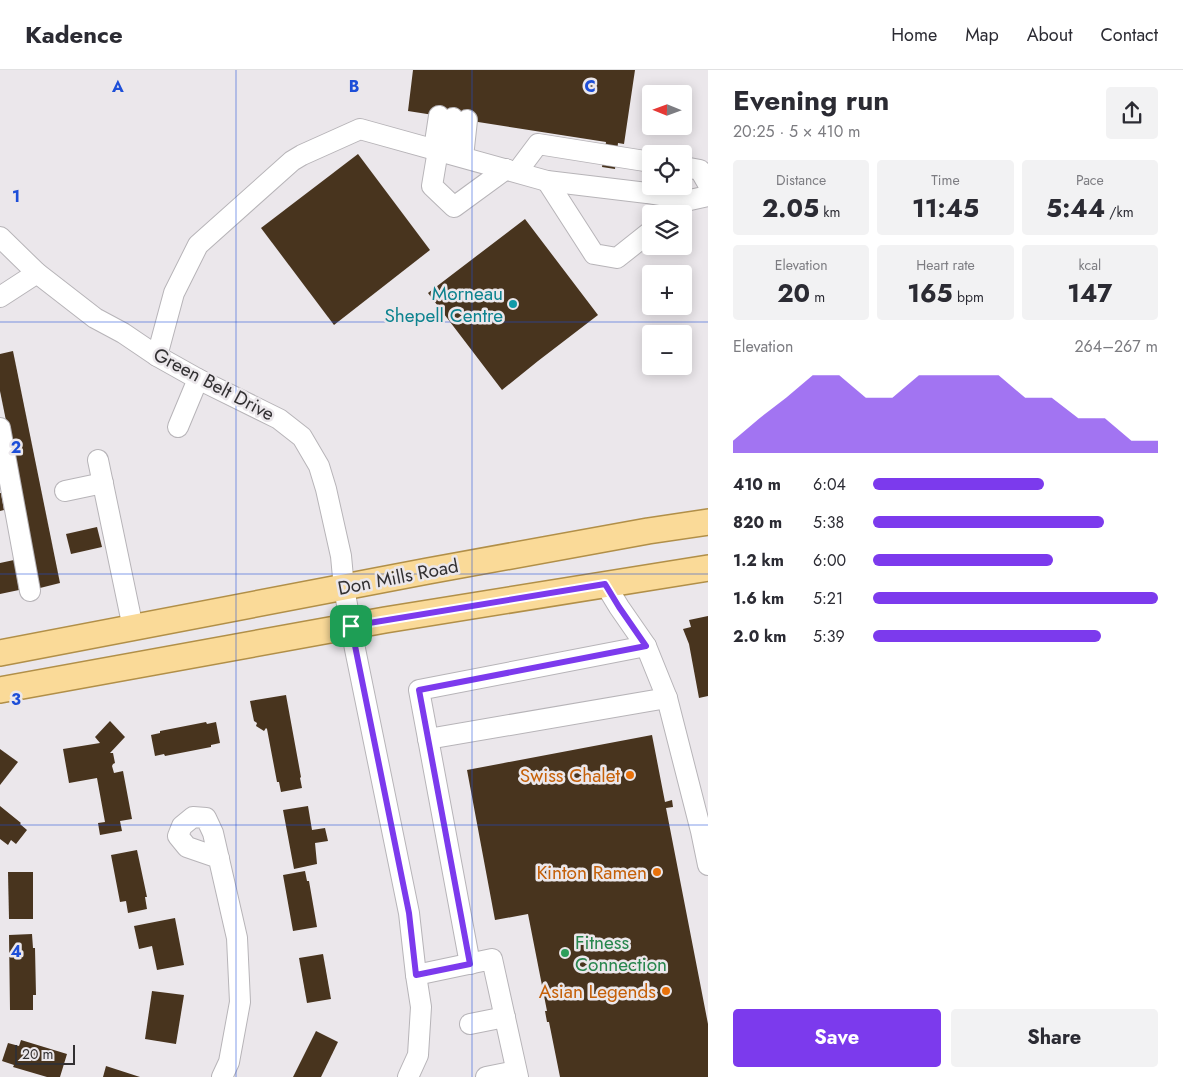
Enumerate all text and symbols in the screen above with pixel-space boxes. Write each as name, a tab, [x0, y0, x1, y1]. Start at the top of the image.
text: Kadence	[25, 17, 123, 52]
text: Home	[891, 22, 937, 48]
text: Map	[965, 22, 999, 48]
text: About	[1027, 22, 1072, 48]
text: Contact	[1100, 22, 1158, 48]
text: A	[111, 75, 124, 98]
text: B	[349, 75, 359, 98]
text: C	[584, 75, 596, 98]
text: Evening run	[733, 80, 889, 121]
north arrow	[642, 85, 692, 135]
map controls	[642, 85, 692, 375]
button: share	[1106, 87, 1158, 139]
text: 20:25 · 5 × 410 m	[733, 120, 861, 143]
button: locate	[642, 145, 692, 195]
text: Distance	[776, 170, 826, 190]
text: Time	[931, 170, 960, 190]
text: Pace	[1076, 170, 1104, 190]
text: 1	[12, 185, 20, 208]
text: 2.05	[762, 190, 819, 226]
text: 11:45	[912, 190, 979, 226]
text: 5:44	[1046, 190, 1105, 226]
text: km	[819, 202, 840, 222]
text: /km	[1105, 202, 1134, 222]
button: layers	[642, 205, 692, 255]
text: Elevation	[775, 255, 828, 275]
text: Heart rate	[916, 255, 975, 275]
text: kcal	[1079, 255, 1101, 275]
button: +	[642, 265, 692, 315]
text: 20	[777, 275, 810, 311]
text: 165	[907, 275, 953, 311]
text: 147	[1067, 275, 1112, 311]
place label: Morneau Shepell Centre	[384, 280, 503, 329]
text: m	[810, 287, 825, 307]
text: bpm	[953, 287, 984, 307]
marker: Morneau Shepell Centre	[507, 298, 519, 310]
button: −	[642, 325, 692, 375]
text: Elevation	[733, 335, 793, 358]
text: 264–267 m	[1075, 335, 1158, 358]
street label: Green Belt Drive	[149, 341, 279, 427]
text: 2	[11, 436, 21, 459]
text: 410 m	[733, 473, 781, 496]
text: 6:04	[813, 473, 846, 496]
text: 820 m	[733, 511, 782, 534]
text: 5:38	[813, 511, 844, 534]
text: 1.2 km	[733, 549, 784, 572]
text: 6:00	[813, 549, 846, 572]
street label: Don Mills Road	[335, 552, 461, 602]
text: 1.6 km	[733, 587, 784, 610]
text: 5:21	[813, 587, 843, 610]
pin	[330, 605, 372, 647]
icon: arrive	[337, 612, 365, 640]
text: 2.0 km	[733, 625, 786, 648]
text: 5:39	[813, 625, 845, 648]
text: 3	[11, 688, 21, 711]
place label: Swiss Chalet	[520, 762, 620, 789]
marker: Swiss Chalet	[624, 769, 636, 781]
place label: Kinton Ramen	[536, 859, 647, 886]
marker: Kinton Ramen	[651, 866, 663, 878]
place label: Fitness Connection	[575, 929, 667, 978]
text: 4	[10, 940, 22, 963]
marker: Fitness Connection	[559, 947, 571, 959]
place label: Asian Legends	[539, 978, 656, 1005]
marker: Asian Legends	[660, 985, 672, 997]
button: Save	[733, 1009, 941, 1067]
button: Share	[951, 1009, 1158, 1067]
scale bar	[15, 1042, 75, 1065]
text: 20 m	[22, 1044, 54, 1064]

